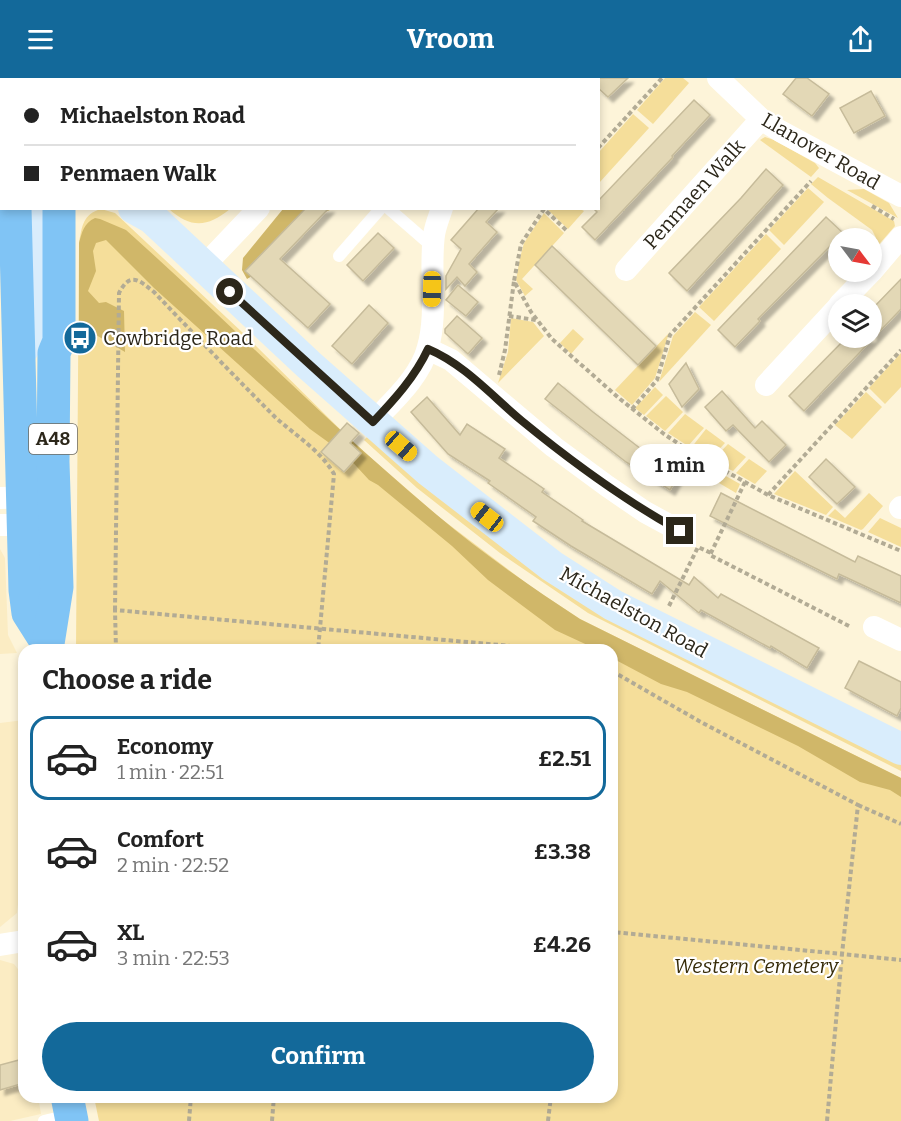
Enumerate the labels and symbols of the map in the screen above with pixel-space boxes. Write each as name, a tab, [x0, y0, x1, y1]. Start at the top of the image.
street label: Llanover Road	[758, 108, 884, 195]
street label: Penmaen Walk	[638, 134, 750, 254]
north arrow	[828, 228, 882, 282]
car	[423, 271, 441, 307]
route start	[216, 278, 243, 305]
bus stop icon: Cowbridge Road	[62, 320, 98, 356]
place label: Cowbridge Road	[103, 326, 253, 350]
road number: A48	[29, 424, 77, 454]
car	[382, 427, 420, 465]
callout: 1 min	[630, 444, 730, 486]
car	[467, 499, 507, 535]
route end	[666, 517, 693, 544]
street label: Michaelston Road	[556, 561, 712, 663]
park label: Western Cemetery	[674, 954, 840, 978]

